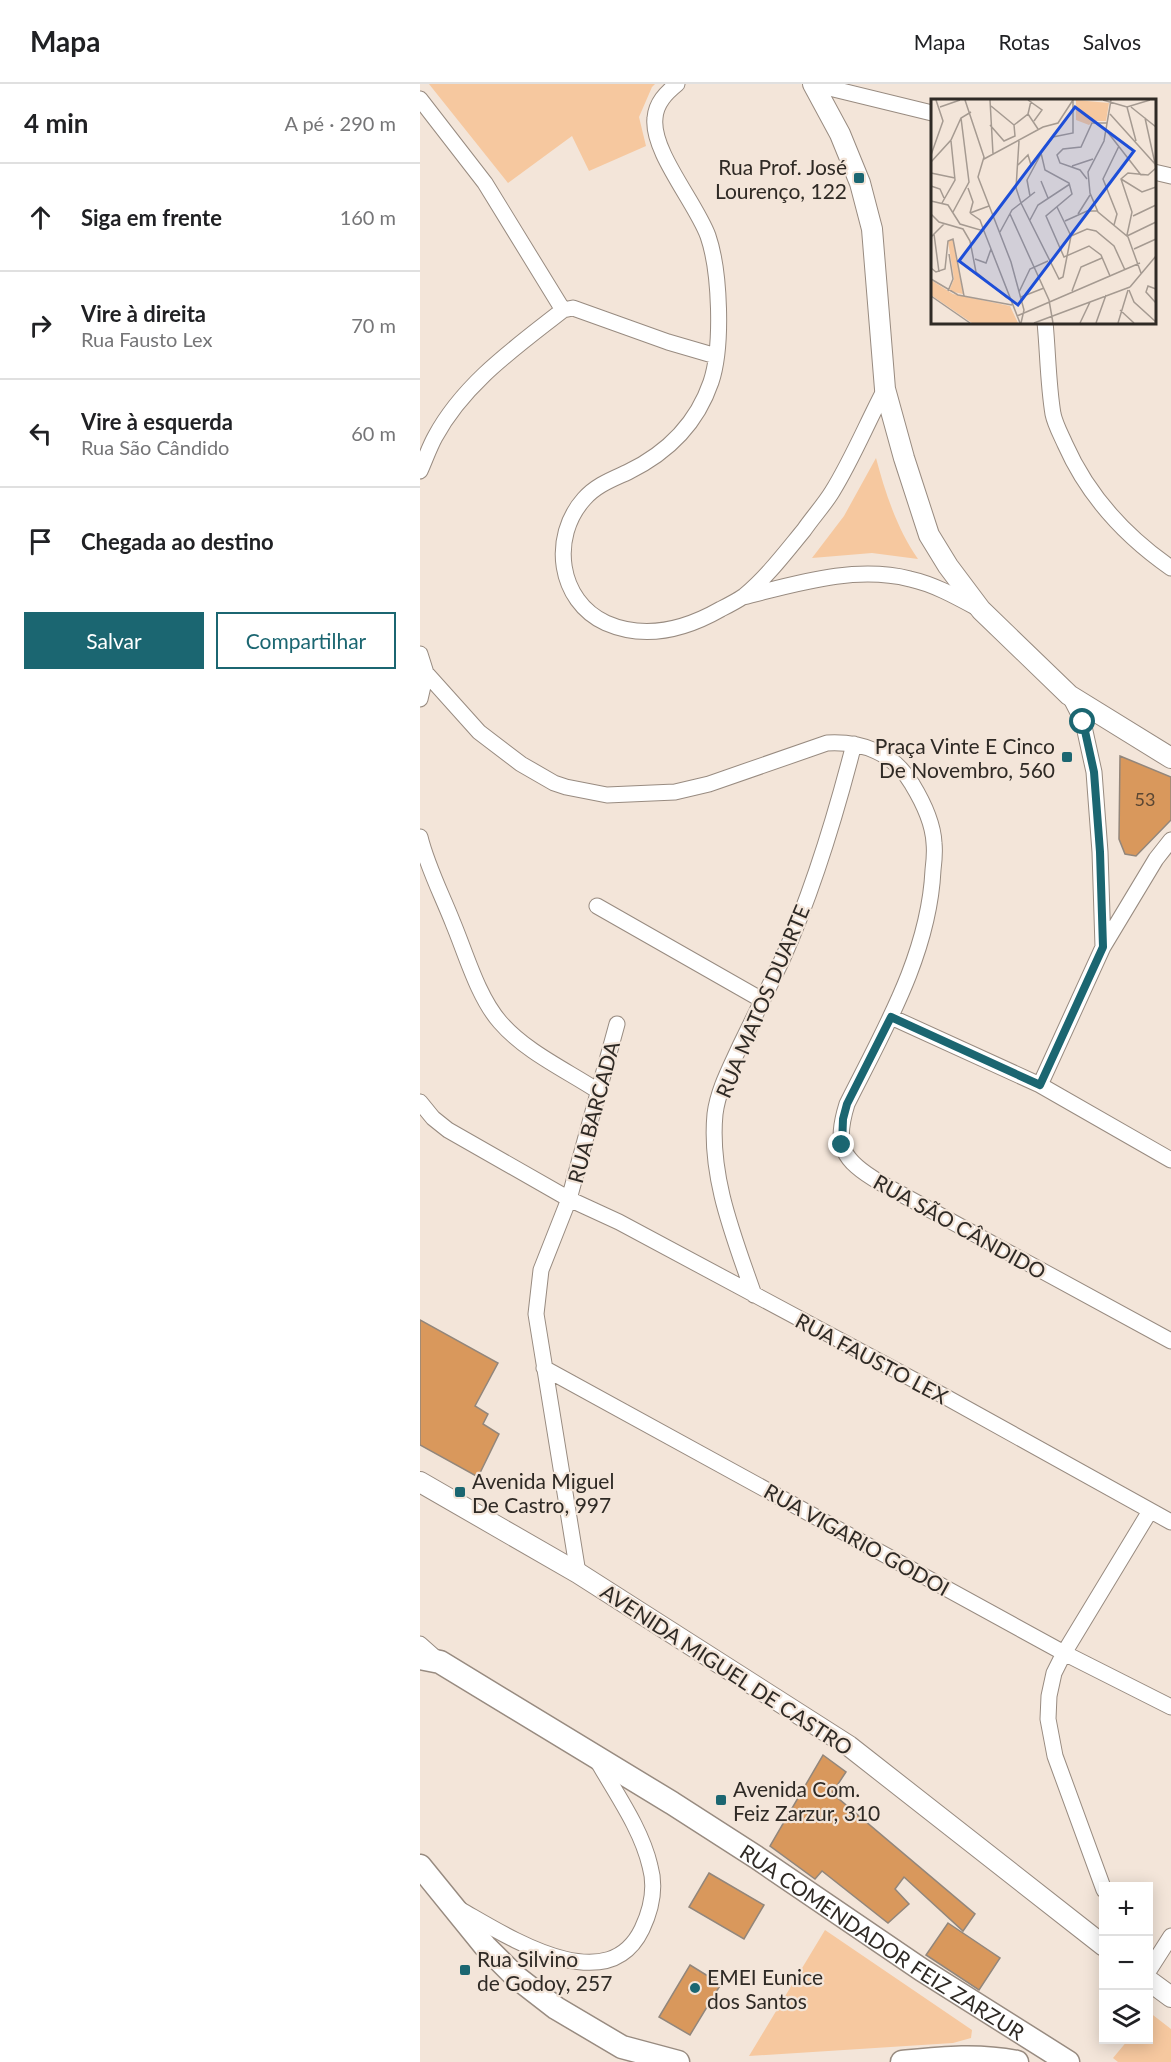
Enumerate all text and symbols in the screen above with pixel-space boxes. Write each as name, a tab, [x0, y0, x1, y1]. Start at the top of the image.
text: Mapa	[30, 24, 100, 58]
text: Mapa	[914, 29, 966, 54]
text: Rotas	[999, 29, 1050, 54]
text: Salvos	[1083, 29, 1141, 54]
inset map	[931, 99, 1156, 324]
text: 4 min	[24, 107, 88, 139]
text: A pé · 290 m	[284, 111, 396, 135]
place label: Rua Prof. José Lourenço, 122	[715, 154, 847, 203]
marker: Rua Prof. José Lourenço, 122	[852, 171, 866, 185]
icon: ahead	[24, 201, 57, 234]
text: Siga em frente	[81, 204, 222, 231]
text: 160 m	[340, 205, 396, 229]
text: Vire à direita	[81, 300, 206, 327]
icon: right	[24, 309, 57, 342]
text: 70 m	[351, 313, 396, 337]
text: Rua Fausto Lex	[81, 327, 212, 351]
text: Vire à esquerda	[81, 408, 233, 435]
icon: left	[24, 417, 57, 450]
text: 60 m	[351, 421, 396, 445]
text: Rua São Cândido	[81, 435, 229, 459]
icon: arrive	[24, 525, 57, 558]
text: Chegada ao destino	[81, 528, 274, 555]
button: Salvar	[24, 612, 204, 669]
button: Compartilhar	[216, 612, 396, 669]
route start	[1069, 708, 1095, 734]
place label: Praça Vinte E Cinco De Novembro, 560	[875, 733, 1055, 782]
marker: Praça Vinte E Cinco De Novembro, 560	[1060, 750, 1074, 764]
house number: 53	[1135, 788, 1155, 810]
street label: RUA MATOS DUARTE	[710, 901, 814, 1101]
street label: RUA BARCADA	[562, 1038, 624, 1186]
route end	[828, 1131, 854, 1157]
street label: RUA SÃO CÂNDIDO	[869, 1168, 1051, 1284]
street label: RUA FAUSTO LEX	[792, 1307, 953, 1409]
place label: Avenida Miguel De Castro, 997	[472, 1468, 614, 1517]
street label: RUA VIGARIO GODOI	[760, 1478, 954, 1600]
marker: Avenida Miguel De Castro, 997	[453, 1485, 467, 1499]
street label: AVENIDA MIGUEL DE CASTRO	[597, 1578, 857, 1760]
place label: Avenida Com. Feiz Zarzur, 310	[733, 1776, 880, 1825]
marker: Avenida Com. Feiz Zarzur, 310	[714, 1793, 728, 1807]
street label: RUA COMENDADOR FEIZ ZARZUR	[736, 1838, 1030, 2045]
map controls	[1099, 1882, 1153, 2044]
button: +	[1099, 1882, 1153, 1936]
button: −	[1099, 1936, 1153, 1990]
place label: Rua Silvino de Godoy, 257	[477, 1946, 612, 1995]
marker: Rua Silvino de Godoy, 257	[458, 1963, 472, 1977]
place label: EMEI Eunice dos Santos	[707, 1964, 823, 2013]
marker: EMEI Eunice dos Santos	[688, 1981, 702, 1995]
button: layers	[1099, 1990, 1153, 2044]

